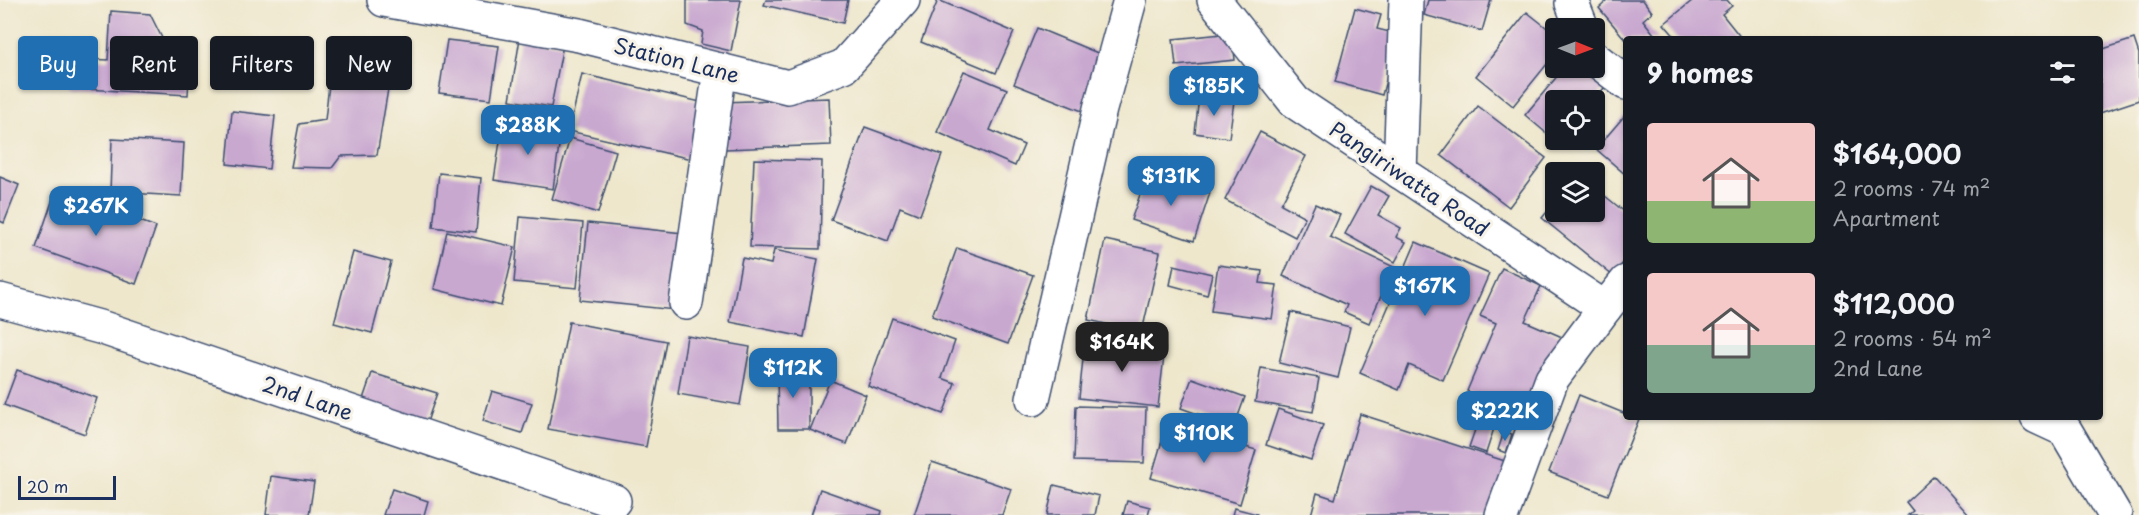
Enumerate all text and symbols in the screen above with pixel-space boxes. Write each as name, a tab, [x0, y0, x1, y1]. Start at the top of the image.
north arrow	[1545, 18, 1605, 78]
map controls	[1545, 18, 1605, 222]
street label: Station Lane	[611, 28, 743, 90]
chip: Buy	[18, 36, 98, 90]
chip: Rent	[110, 36, 198, 90]
chip: Filters	[210, 36, 314, 90]
chip: New	[326, 36, 412, 90]
text: 9 homes	[1647, 53, 1753, 92]
icon: filters	[2046, 56, 2079, 89]
pin: $185K	[1172, 66, 1256, 117]
text: $185K	[1183, 70, 1245, 100]
button: locate	[1545, 90, 1605, 150]
pin: $288K	[486, 105, 570, 156]
text: $288K	[495, 109, 561, 139]
street label: Pangiriwatta Road	[1324, 113, 1496, 243]
text: $164,000	[1833, 134, 1961, 173]
icon: home	[1695, 147, 1767, 219]
pin: $131K	[1129, 156, 1213, 207]
text: $131K	[1142, 160, 1200, 190]
button: layers	[1545, 162, 1605, 222]
text: 2 rooms · 74 m²	[1833, 173, 1990, 203]
pin: $267K	[54, 186, 138, 237]
text: $267K	[63, 190, 129, 220]
text: Apartment	[1833, 203, 1940, 233]
pin: $167K	[1383, 266, 1467, 317]
text: $167K	[1394, 270, 1456, 300]
text: $112,000	[1833, 284, 1955, 323]
icon: home	[1695, 297, 1767, 369]
pin: $164K	[1080, 322, 1164, 373]
text: 2 rooms · 54 m²	[1833, 323, 1992, 353]
text: $164K	[1090, 326, 1154, 356]
pin: $112K	[751, 348, 835, 399]
text: $112K	[763, 352, 823, 382]
text: 2nd Lane	[1833, 353, 1923, 383]
street label: 2nd Lane	[258, 367, 358, 427]
pin: $222K	[1463, 391, 1547, 442]
text: $222K	[1471, 395, 1539, 425]
pin: $110K	[1162, 413, 1246, 464]
text: $110K	[1174, 417, 1234, 447]
scale bar	[18, 473, 116, 500]
text: 20 m	[27, 474, 68, 498]

